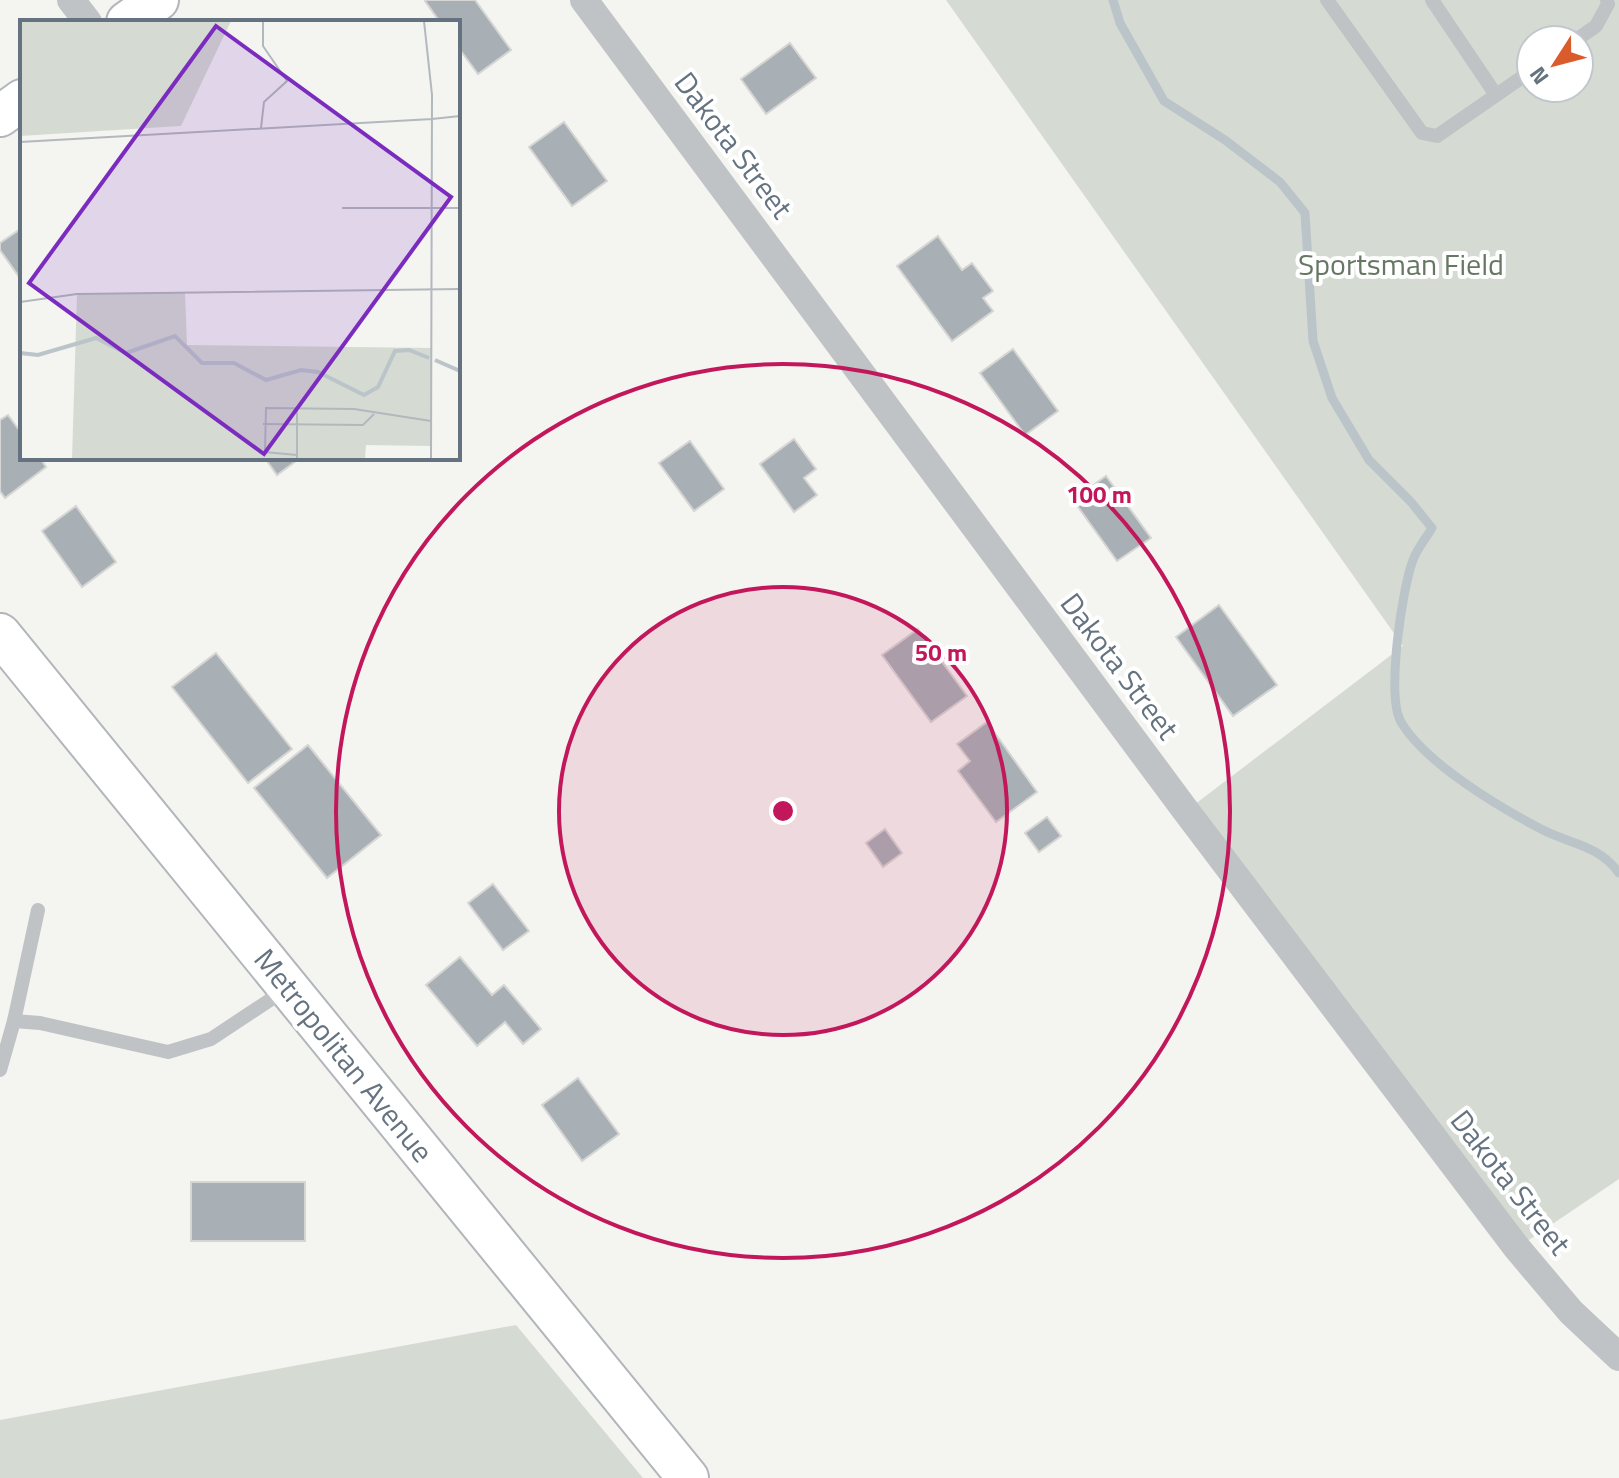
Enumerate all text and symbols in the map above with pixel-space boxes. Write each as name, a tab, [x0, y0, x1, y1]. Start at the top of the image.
inset map	[20, 20, 460, 460]
north arrow	[1515, 24, 1595, 104]
text: N	[1521, 60, 1557, 92]
street label: Dakota Street	[663, 62, 805, 229]
park label: Sportsman Field	[1298, 241, 1504, 287]
text: 100 m	[1066, 476, 1132, 512]
street label: Dakota Street	[1049, 583, 1191, 750]
text: 50 m	[915, 634, 967, 670]
centre of rings	[769, 797, 797, 825]
street label: Metropolitan Avenue	[243, 938, 445, 1172]
street label: Dakota Street	[1439, 1099, 1583, 1265]

